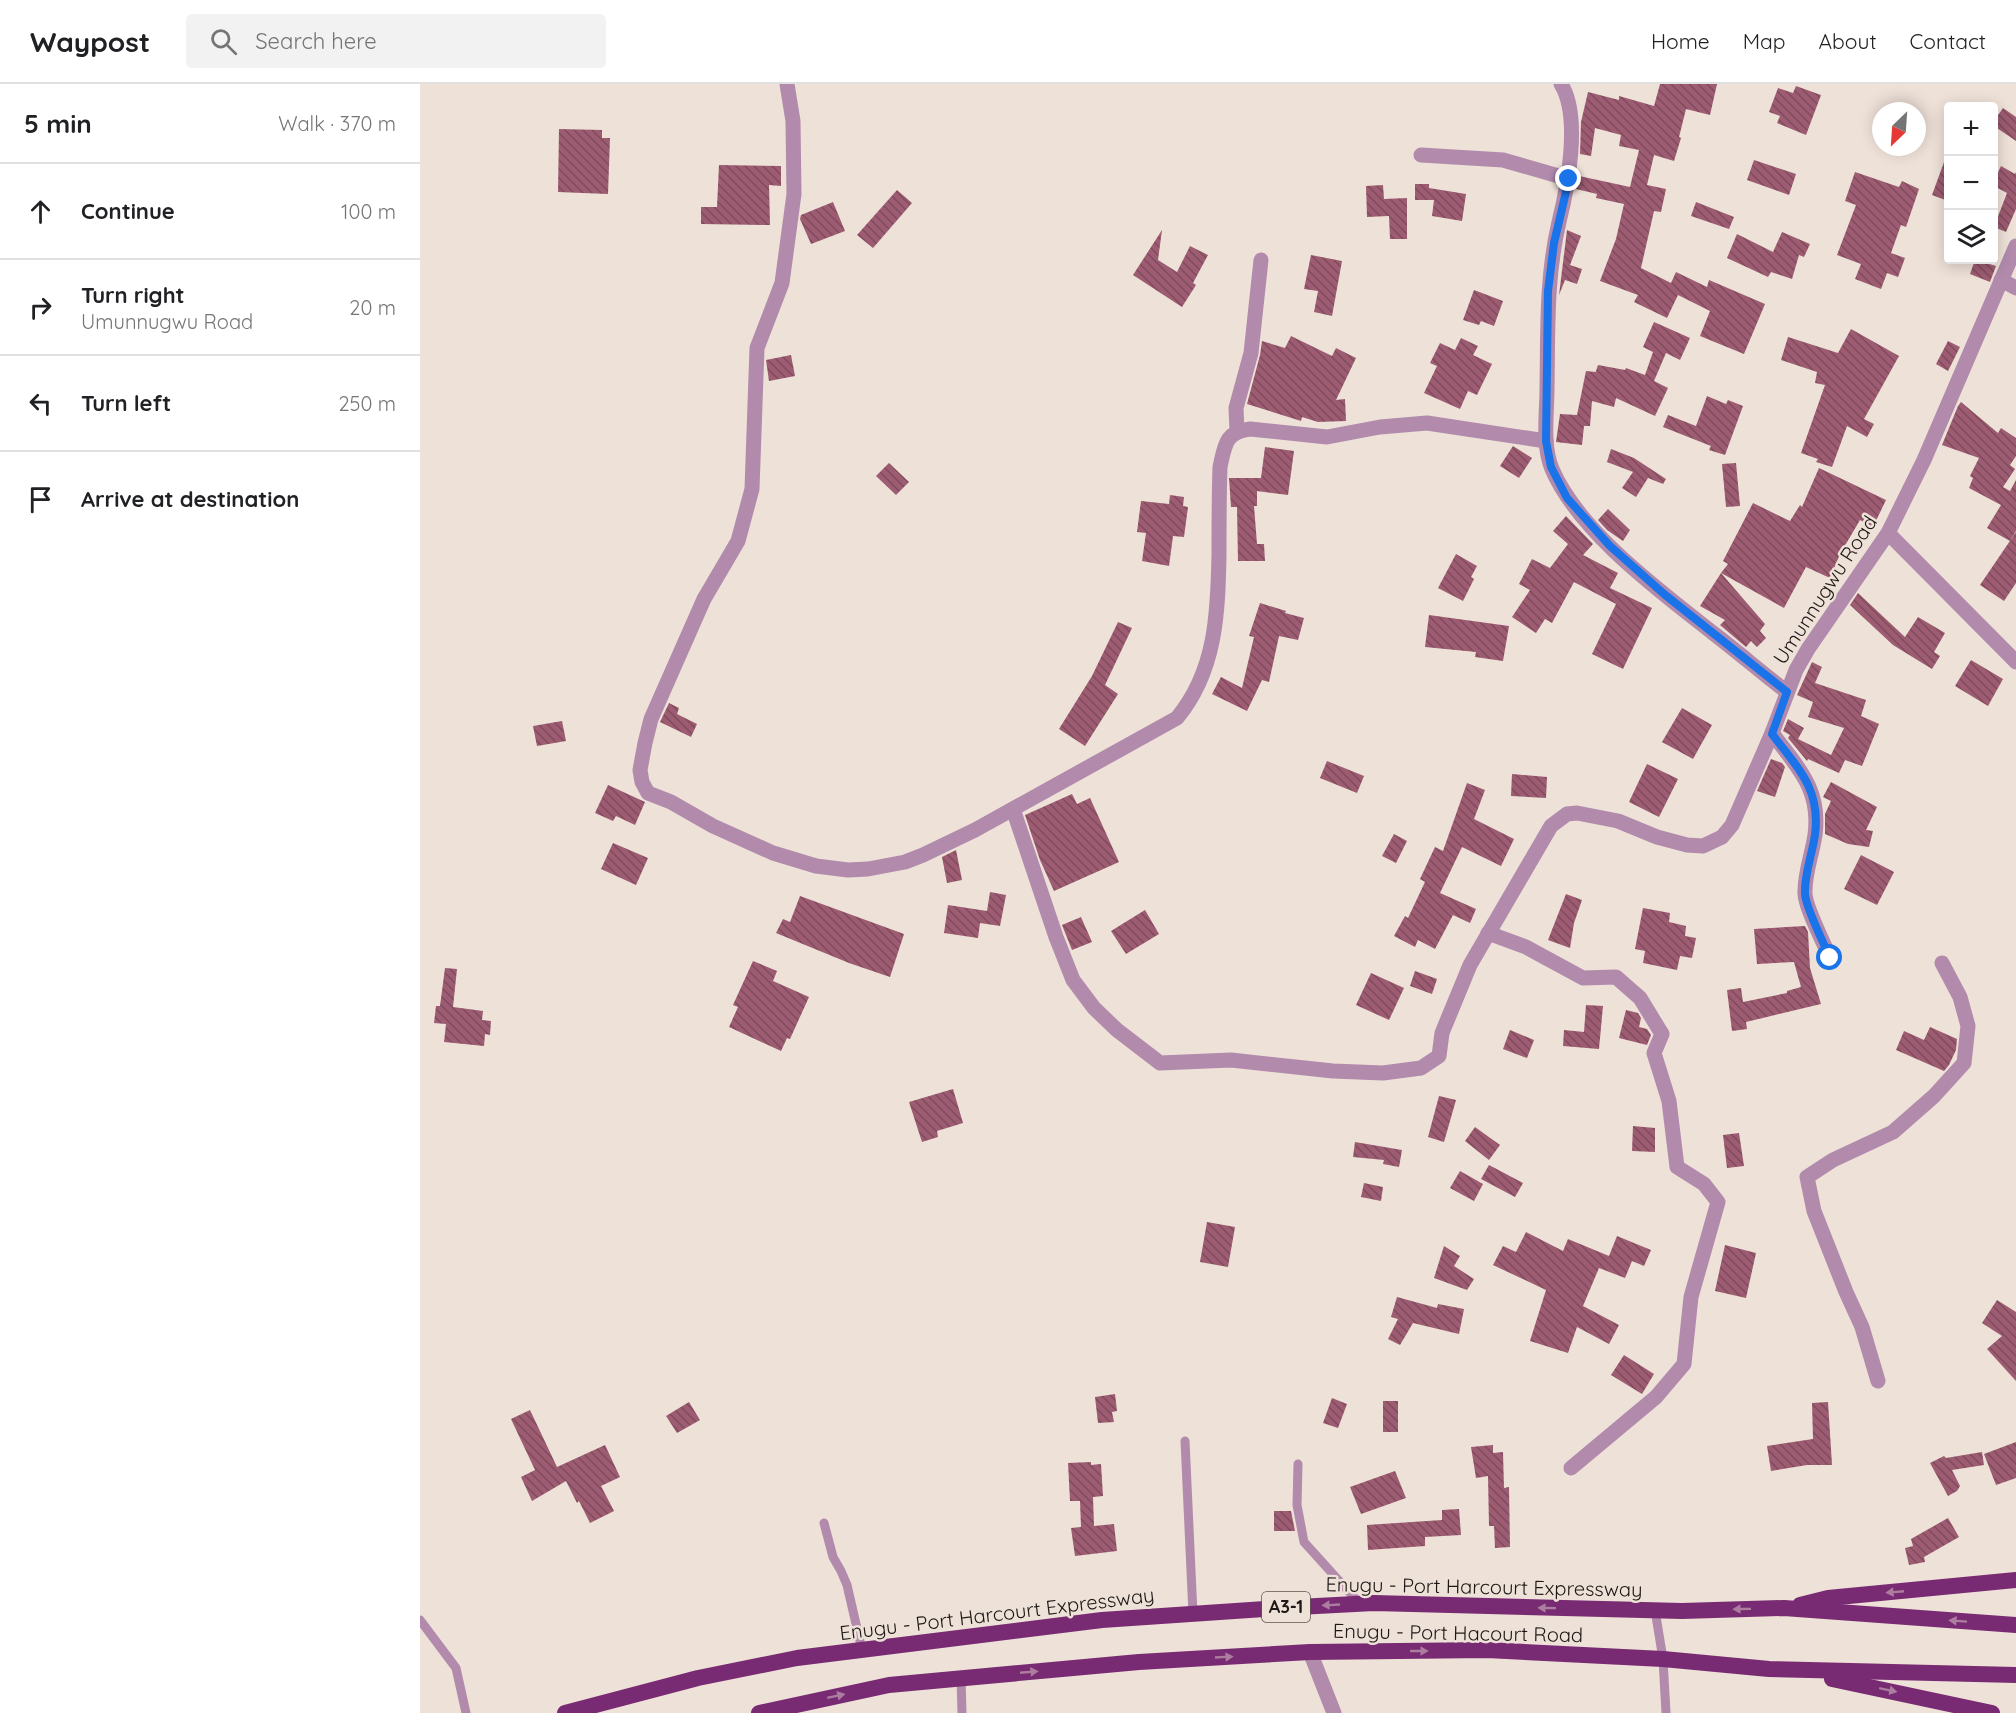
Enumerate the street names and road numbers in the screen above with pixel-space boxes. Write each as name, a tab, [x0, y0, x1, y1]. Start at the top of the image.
street label: Umunnugwu Road	[1767, 511, 1882, 669]
street label: Enugu - Port Harcourt Expressway	[1325, 1571, 1643, 1602]
street label: Enugu - Port Harcourt Expressway	[838, 1582, 1156, 1645]
road number: A3-1	[1262, 1592, 1310, 1622]
street label: Enugu - Port Hacourt Road	[1333, 1618, 1583, 1647]

